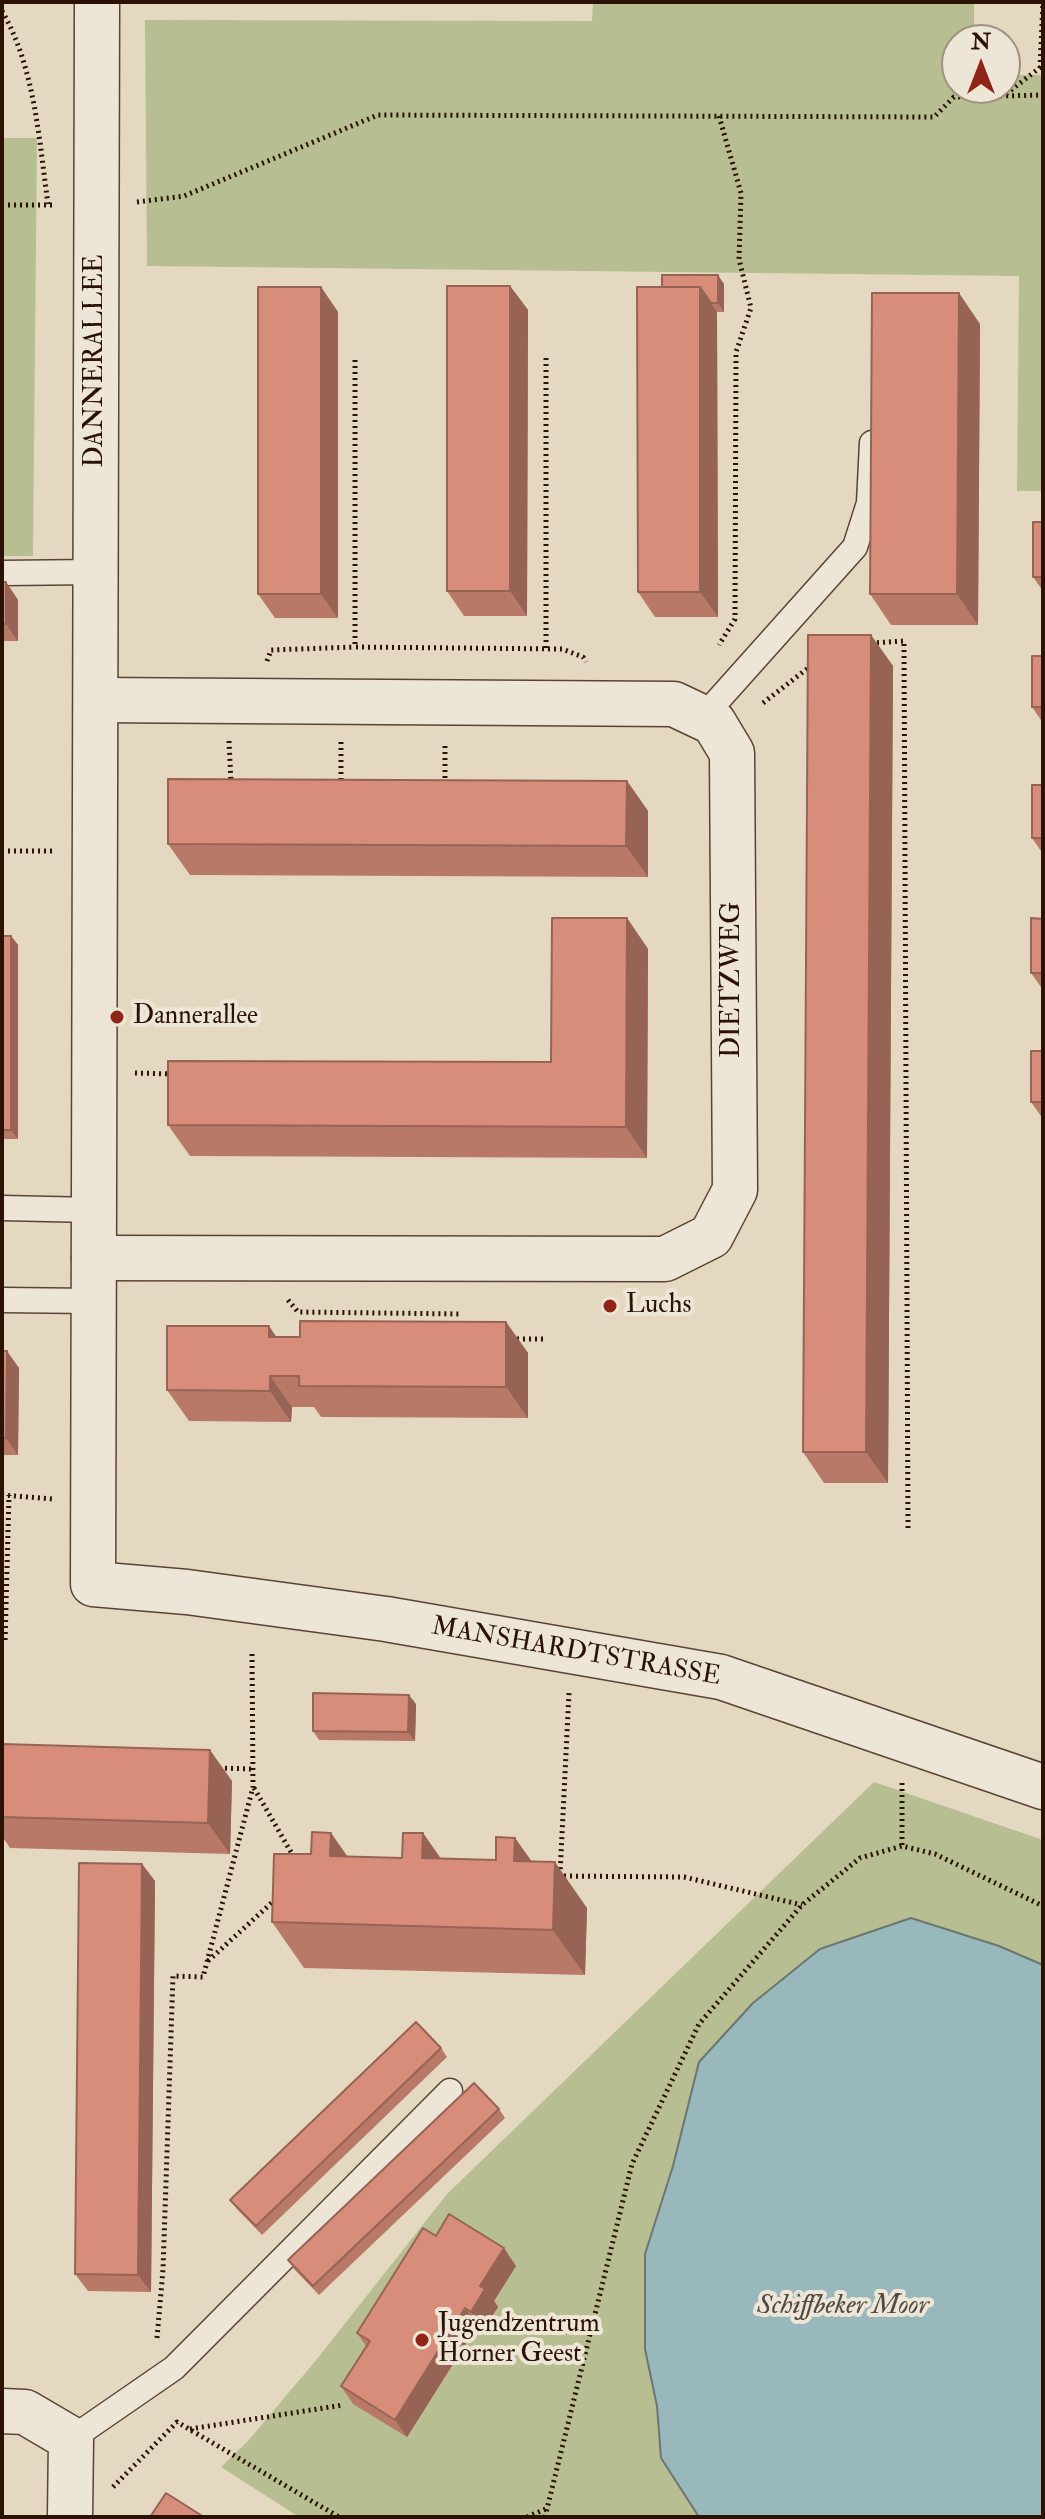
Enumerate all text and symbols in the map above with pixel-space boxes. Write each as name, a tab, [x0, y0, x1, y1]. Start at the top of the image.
north arrow	[941, 24, 1021, 104]
text: N	[971, 28, 991, 56]
street label: DANNERALLEE	[80, 255, 112, 467]
street label: DIETZWEG	[717, 902, 749, 1058]
place label: Dannerallee	[133, 1001, 258, 1033]
marker: Dannerallee	[108, 1008, 126, 1026]
place label: Luchs	[626, 1290, 691, 1322]
marker: Luchs	[601, 1297, 619, 1315]
street label: MANSHARDTSTRASSE	[429, 1612, 723, 1694]
water label: Schiffbeker Moor	[757, 2290, 929, 2324]
place label: Jugendzentrum Horner Geest	[438, 2309, 600, 2370]
marker: Jugendzentrum Horner Geest	[413, 2331, 431, 2349]

